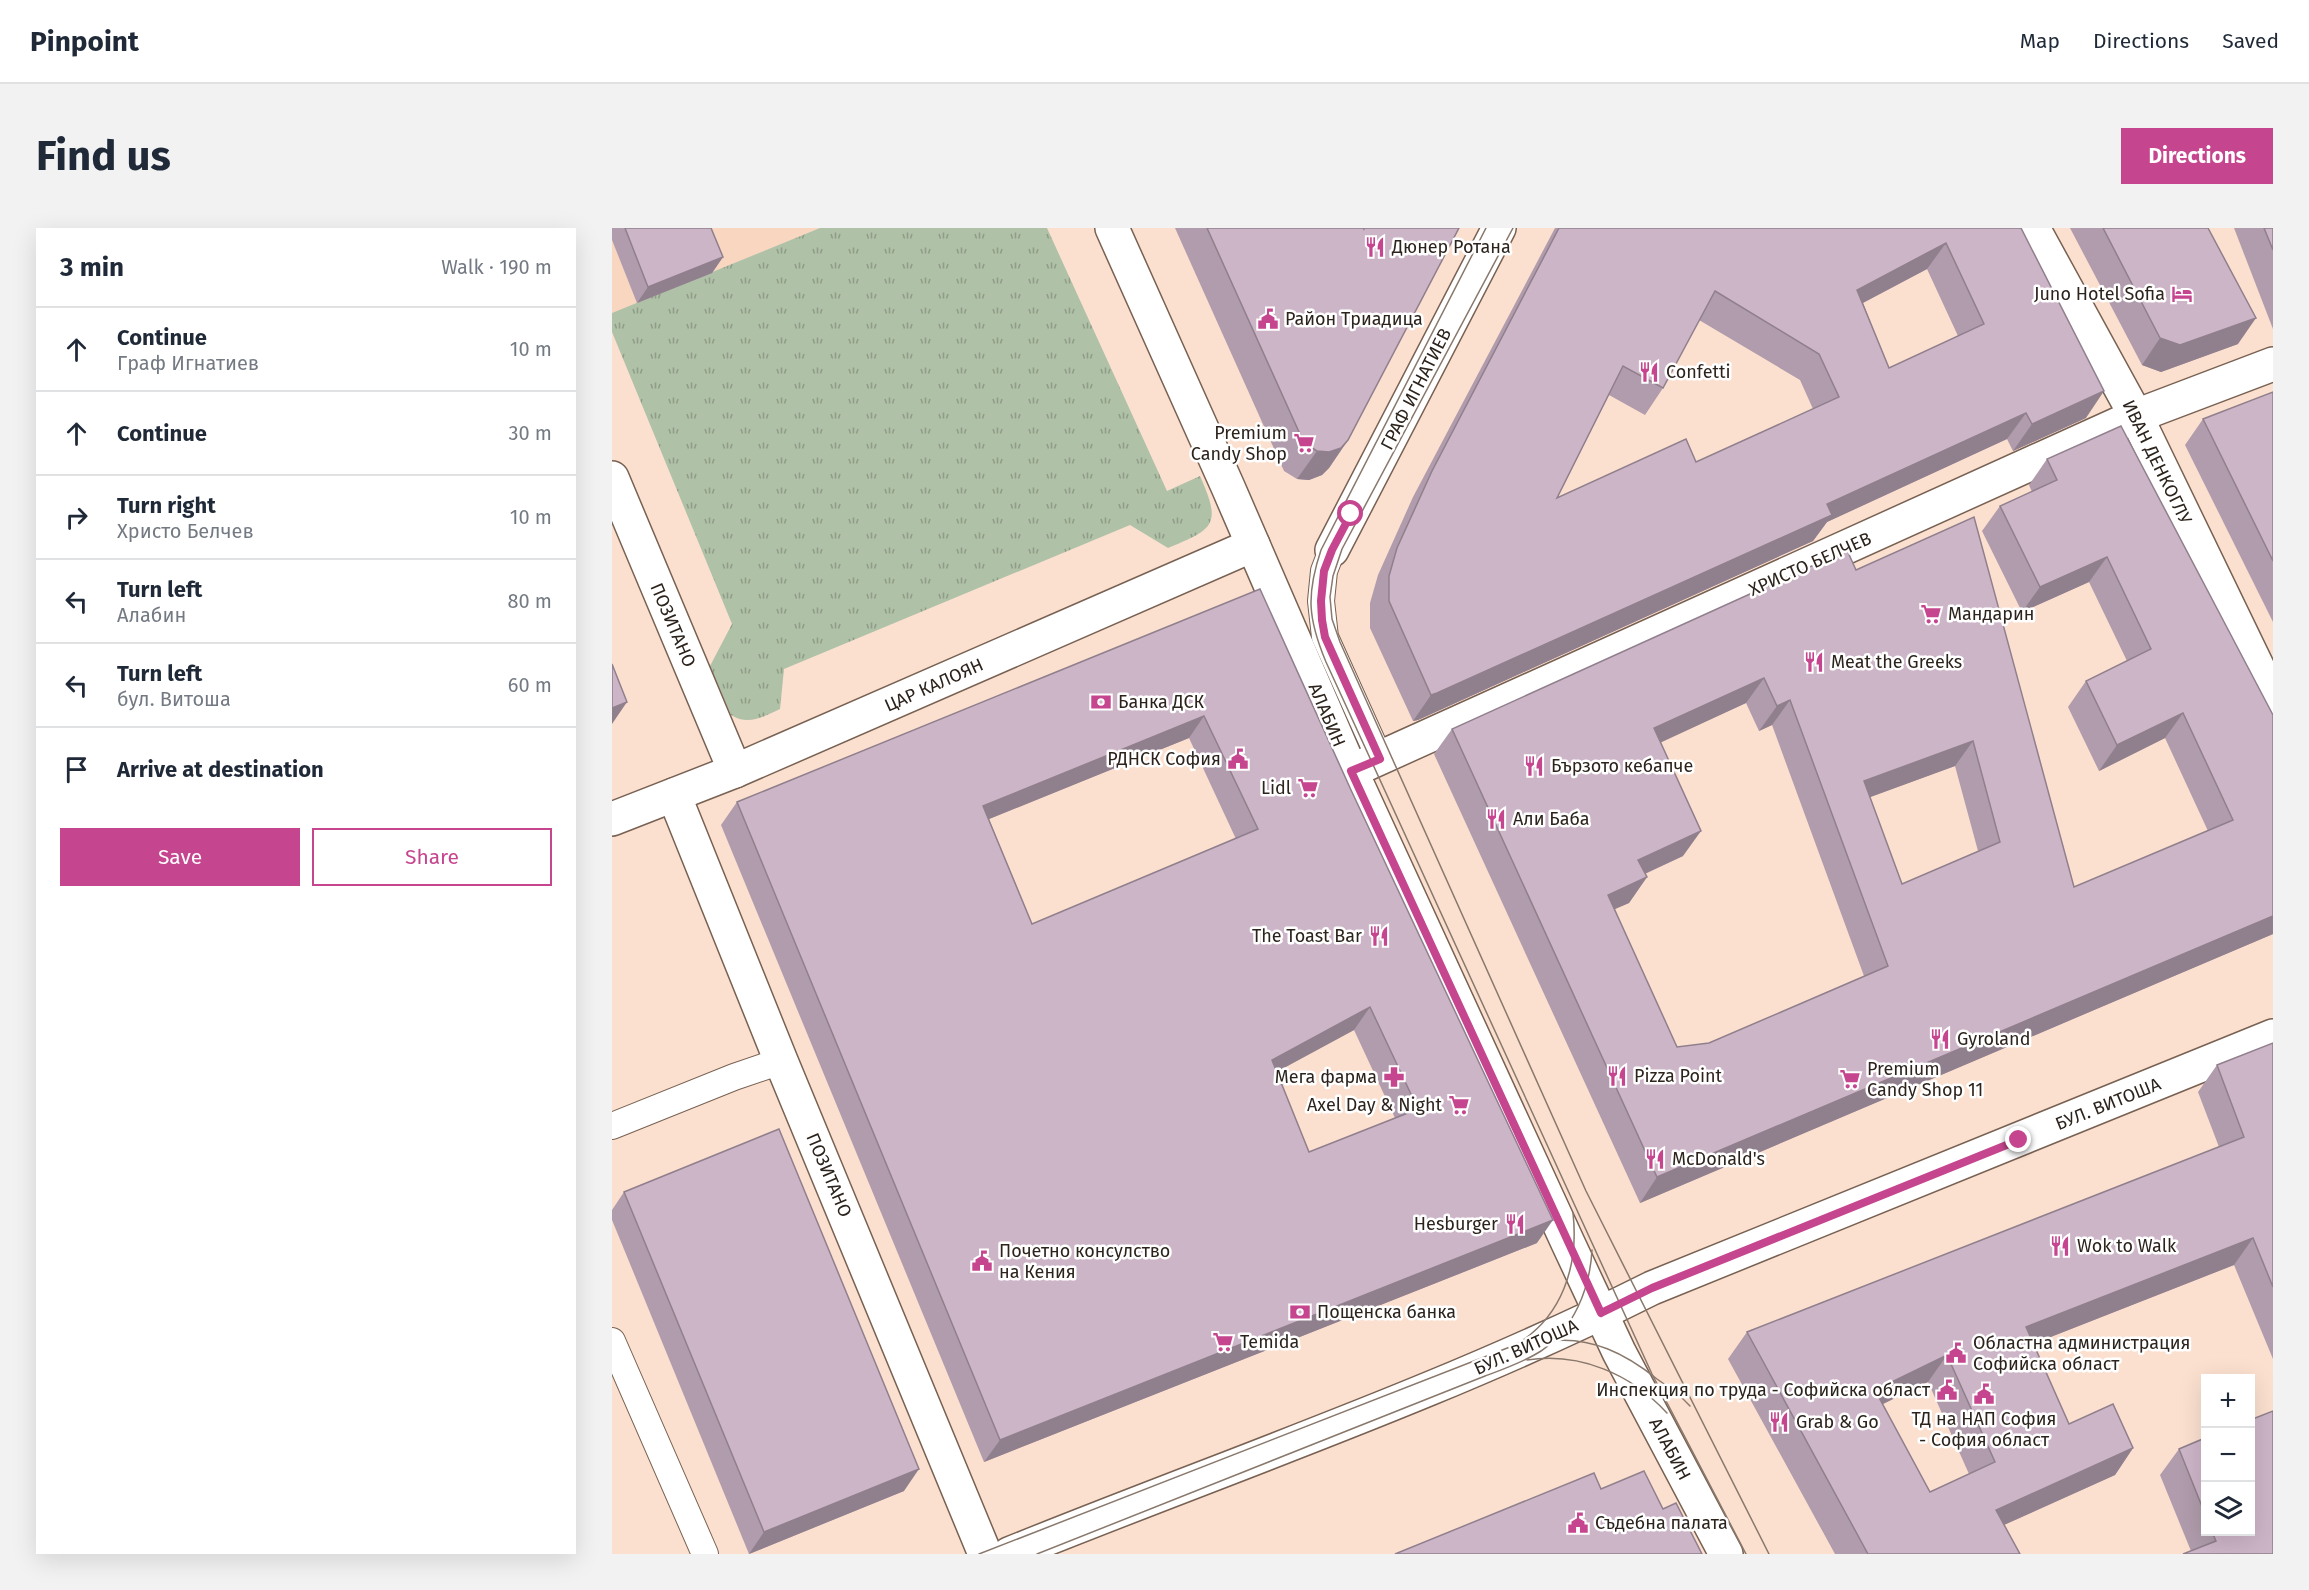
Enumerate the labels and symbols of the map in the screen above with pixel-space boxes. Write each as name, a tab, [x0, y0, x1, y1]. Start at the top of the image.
restaurant icon: Дюнер Ротана	[1363, 235, 1387, 259]
place label: Дюнер Ротана	[1391, 236, 1511, 258]
hotel icon: Juno Hotel Sofia	[2170, 282, 2194, 306]
place label: Juno Hotel Sofia	[2034, 283, 2165, 305]
public building icon: Район Триадица	[1256, 307, 1280, 331]
place label: Район Триадица	[1285, 308, 1423, 330]
street label: ГРАФ ИГНАТИЕВ	[1376, 325, 1456, 453]
restaurant icon: Confetti	[1637, 360, 1661, 384]
place label: Confetti	[1666, 361, 1731, 383]
street label: ИВАН ДЕНКОГЛУ	[2117, 396, 2197, 528]
place label: Premium Candy Shop	[1191, 422, 1287, 465]
supermarket icon: Premium Candy Shop	[1292, 431, 1316, 455]
route start	[1337, 500, 1363, 526]
street label: ХРИСТО БЕЛЧЕВ	[1745, 527, 1875, 601]
street label: ПОЗИТАНО	[645, 580, 701, 670]
supermarket icon: Мандарин	[1919, 602, 1943, 626]
place label: Мандарин	[1948, 603, 2034, 625]
restaurant icon: Meat the Greeks	[1802, 650, 1826, 674]
place label: Meat the Greeks	[1831, 651, 1962, 673]
street label: ЦАР КАЛОЯН	[881, 653, 987, 717]
street label: АЛАБИН	[1304, 680, 1350, 750]
bank icon: Банка ДСК	[1089, 690, 1113, 714]
place label: Банка ДСК	[1118, 691, 1205, 713]
public building icon: РДНСК София	[1226, 747, 1250, 771]
place label: РДНСК София	[1107, 748, 1221, 770]
restaurant icon: Бързото кебапче	[1522, 754, 1546, 778]
place label: Бързото кебапче	[1551, 755, 1693, 777]
supermarket icon: Lidl	[1296, 776, 1320, 800]
place label: Lidl	[1261, 777, 1291, 799]
restaurant icon: Али Баба	[1484, 807, 1508, 831]
place label: Али Баба	[1513, 808, 1590, 830]
restaurant icon: The Toast Bar	[1367, 924, 1391, 948]
place label: The Toast Bar	[1252, 925, 1362, 947]
restaurant icon: Gyroland	[1928, 1027, 1952, 1051]
place label: Gyroland	[1957, 1028, 2030, 1050]
place label: Premium Candy Shop 11	[1867, 1058, 1983, 1101]
restaurant icon: Pizza Point	[1605, 1064, 1629, 1088]
pharmacy icon: Мега фарма	[1382, 1065, 1406, 1089]
place label: Pizza Point	[1634, 1065, 1723, 1087]
place label: Мега фарма	[1275, 1066, 1377, 1088]
supermarket icon: Premium Candy Shop 11	[1838, 1067, 1862, 1091]
street label: БУЛ. ВИТОША	[2052, 1073, 2165, 1135]
supermarket icon: Axel Day & Night	[1447, 1093, 1471, 1117]
place label: Axel Day & Night	[1307, 1094, 1442, 1116]
route end	[2005, 1126, 2031, 1152]
street label: ПОЗИТАНО	[801, 1130, 857, 1220]
restaurant icon: McDonald's	[1643, 1147, 1667, 1171]
place label: McDonald's	[1672, 1148, 1765, 1170]
restaurant icon: Hesburger	[1503, 1212, 1527, 1236]
place label: Hesburger	[1414, 1213, 1498, 1235]
restaurant icon: Wok to Walk	[2048, 1234, 2072, 1258]
place label: Wok to Walk	[2077, 1235, 2177, 1257]
place label: Почетно консулство на Кения	[999, 1240, 1170, 1283]
public building icon: Почетно консулство на Кения	[970, 1249, 994, 1273]
bank icon: Пощенска банка	[1288, 1300, 1312, 1324]
place label: Пощенска банка	[1317, 1301, 1456, 1323]
street label: БУЛ. ВИТОША	[1471, 1314, 1582, 1380]
supermarket icon: Temida	[1211, 1330, 1235, 1354]
place label: Temida	[1240, 1331, 1299, 1353]
place label: Областна администрация Софийска област	[1973, 1332, 2190, 1375]
public building icon: Областна администрация Софийска област	[1944, 1341, 1968, 1365]
public building icon: Инспекция по труда - Софийска област	[1935, 1378, 1959, 1402]
place label: Инспекция по труда - Софийска област	[1596, 1379, 1931, 1401]
public building icon: ТД на НАП София - София област	[1972, 1382, 1996, 1406]
place label: ТД на НАП София - София област	[1912, 1408, 2056, 1451]
restaurant icon: Grab & Go	[1767, 1410, 1791, 1434]
place label: Grab & Go	[1796, 1411, 1879, 1433]
street label: АЛАБИН	[1644, 1414, 1696, 1484]
public building icon: Съдебна палата	[1566, 1511, 1590, 1535]
place label: Съдебна палата	[1595, 1512, 1728, 1534]

